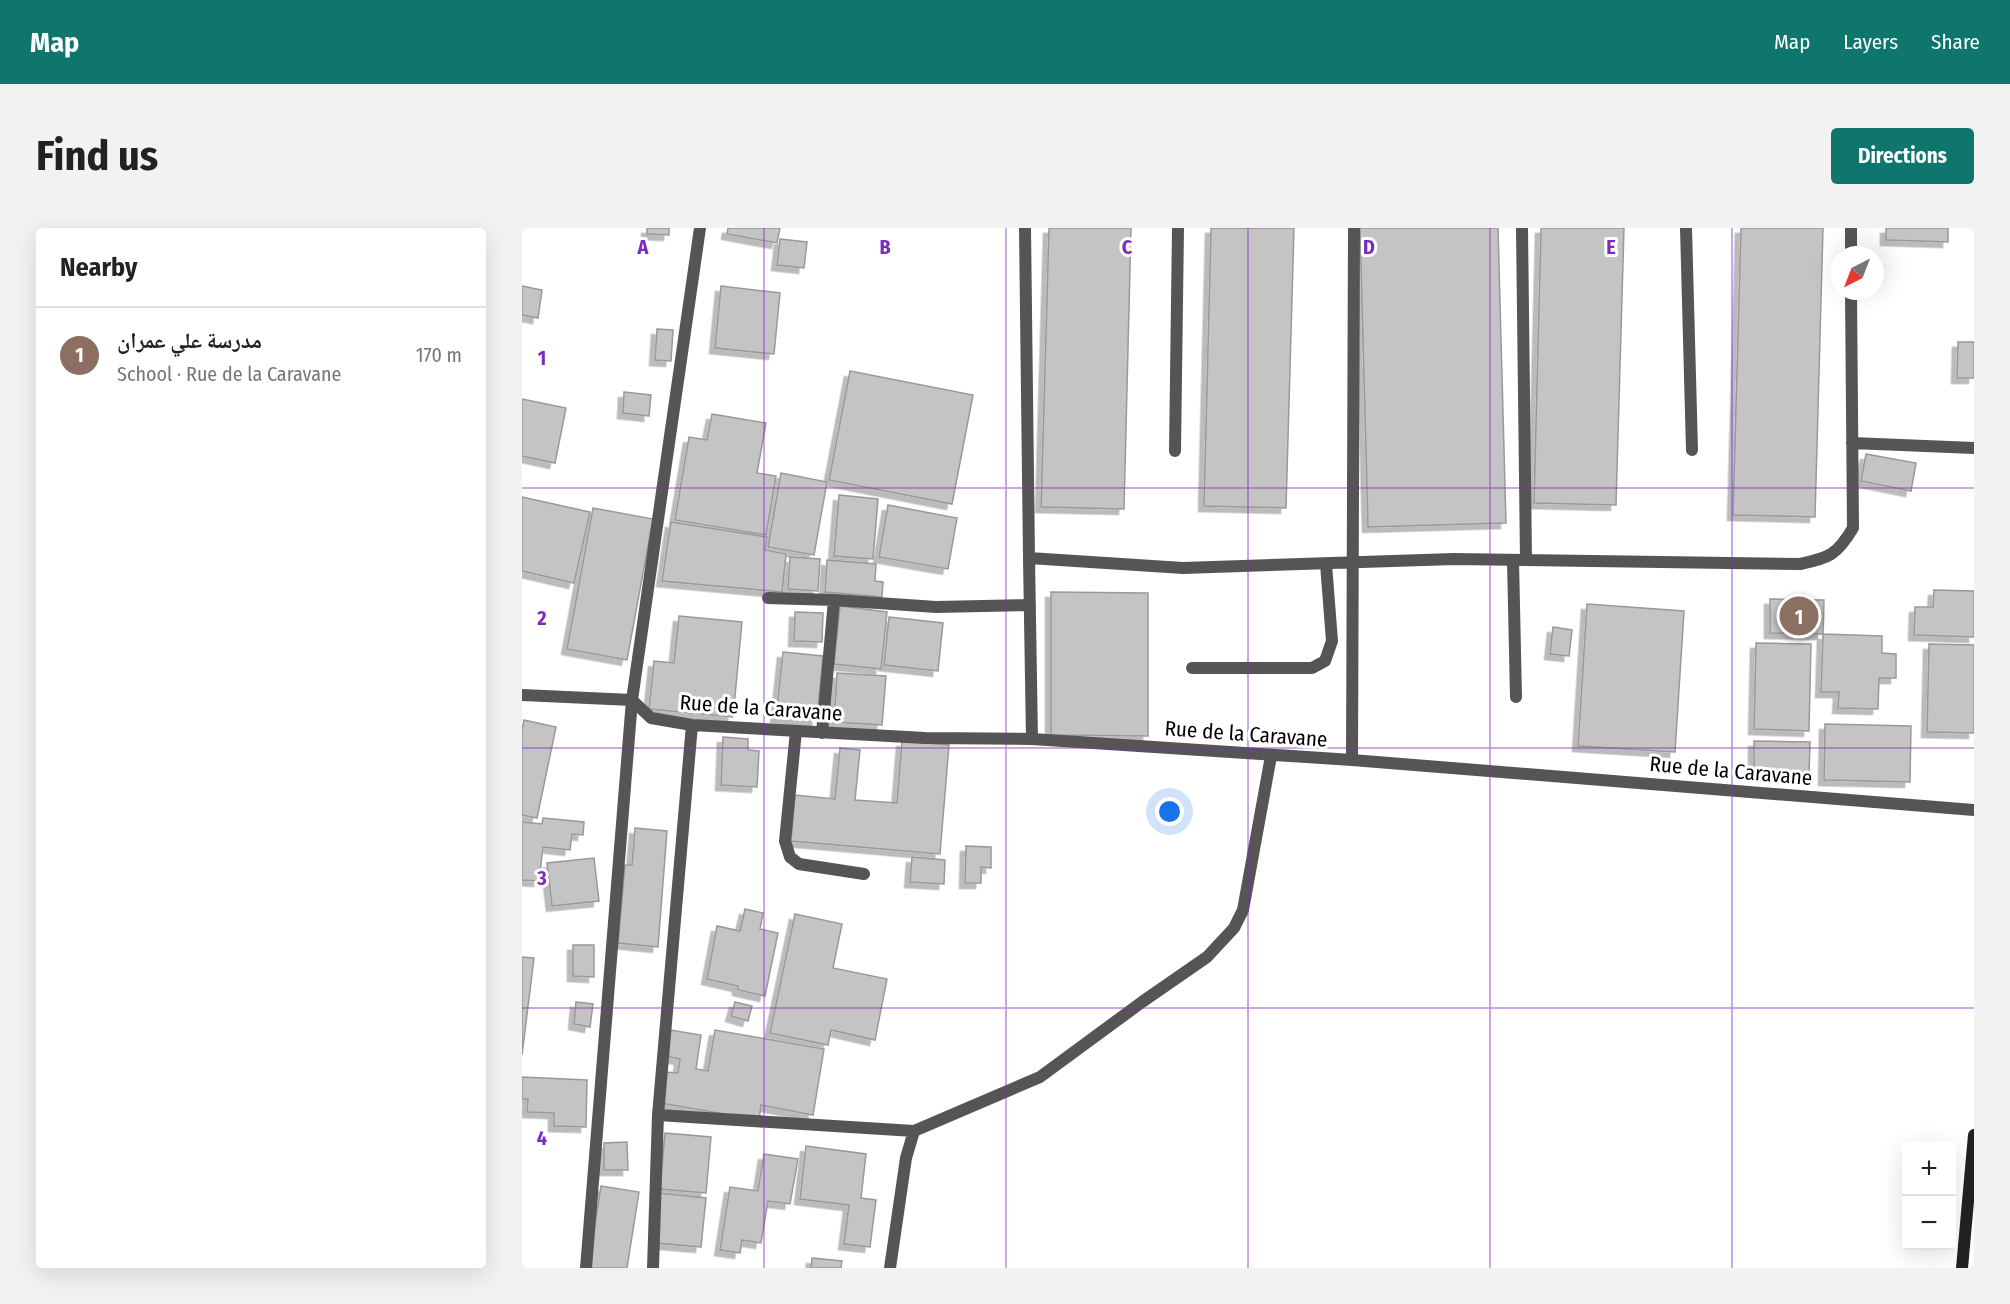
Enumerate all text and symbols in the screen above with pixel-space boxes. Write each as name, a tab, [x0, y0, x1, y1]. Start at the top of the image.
text: Map	[30, 26, 79, 59]
text: Map	[1774, 29, 1810, 55]
text: Layers	[1843, 29, 1898, 55]
text: Share	[1931, 29, 1980, 55]
button: Directions	[1831, 128, 1974, 184]
text: Find us	[36, 131, 158, 181]
text: A	[637, 235, 650, 259]
text: B	[879, 235, 891, 259]
text: C	[1122, 235, 1133, 259]
text: D	[1363, 235, 1375, 259]
text: E	[1606, 235, 1616, 259]
north arrow	[1830, 246, 1884, 300]
text: Nearby	[60, 252, 137, 283]
text: مدرسة علي عمران	[117, 327, 262, 354]
text: 1	[75, 343, 84, 367]
text: 170 m	[416, 343, 462, 367]
text: 1	[538, 346, 546, 370]
text: School · Rue de la Caravane	[117, 362, 341, 386]
pin: 1	[1780, 594, 1818, 638]
text: 2	[536, 606, 547, 630]
street label: Rue de la Caravane	[679, 689, 843, 727]
street label: Rue de la Caravane	[1164, 715, 1328, 753]
street label: Rue de la Caravane	[1649, 751, 1813, 791]
your location	[1155, 797, 1184, 826]
text: 3	[536, 866, 547, 890]
text: 4	[537, 1126, 547, 1150]
map controls	[1902, 1142, 1956, 1250]
button: +	[1902, 1142, 1956, 1196]
button: −	[1902, 1196, 1956, 1250]

